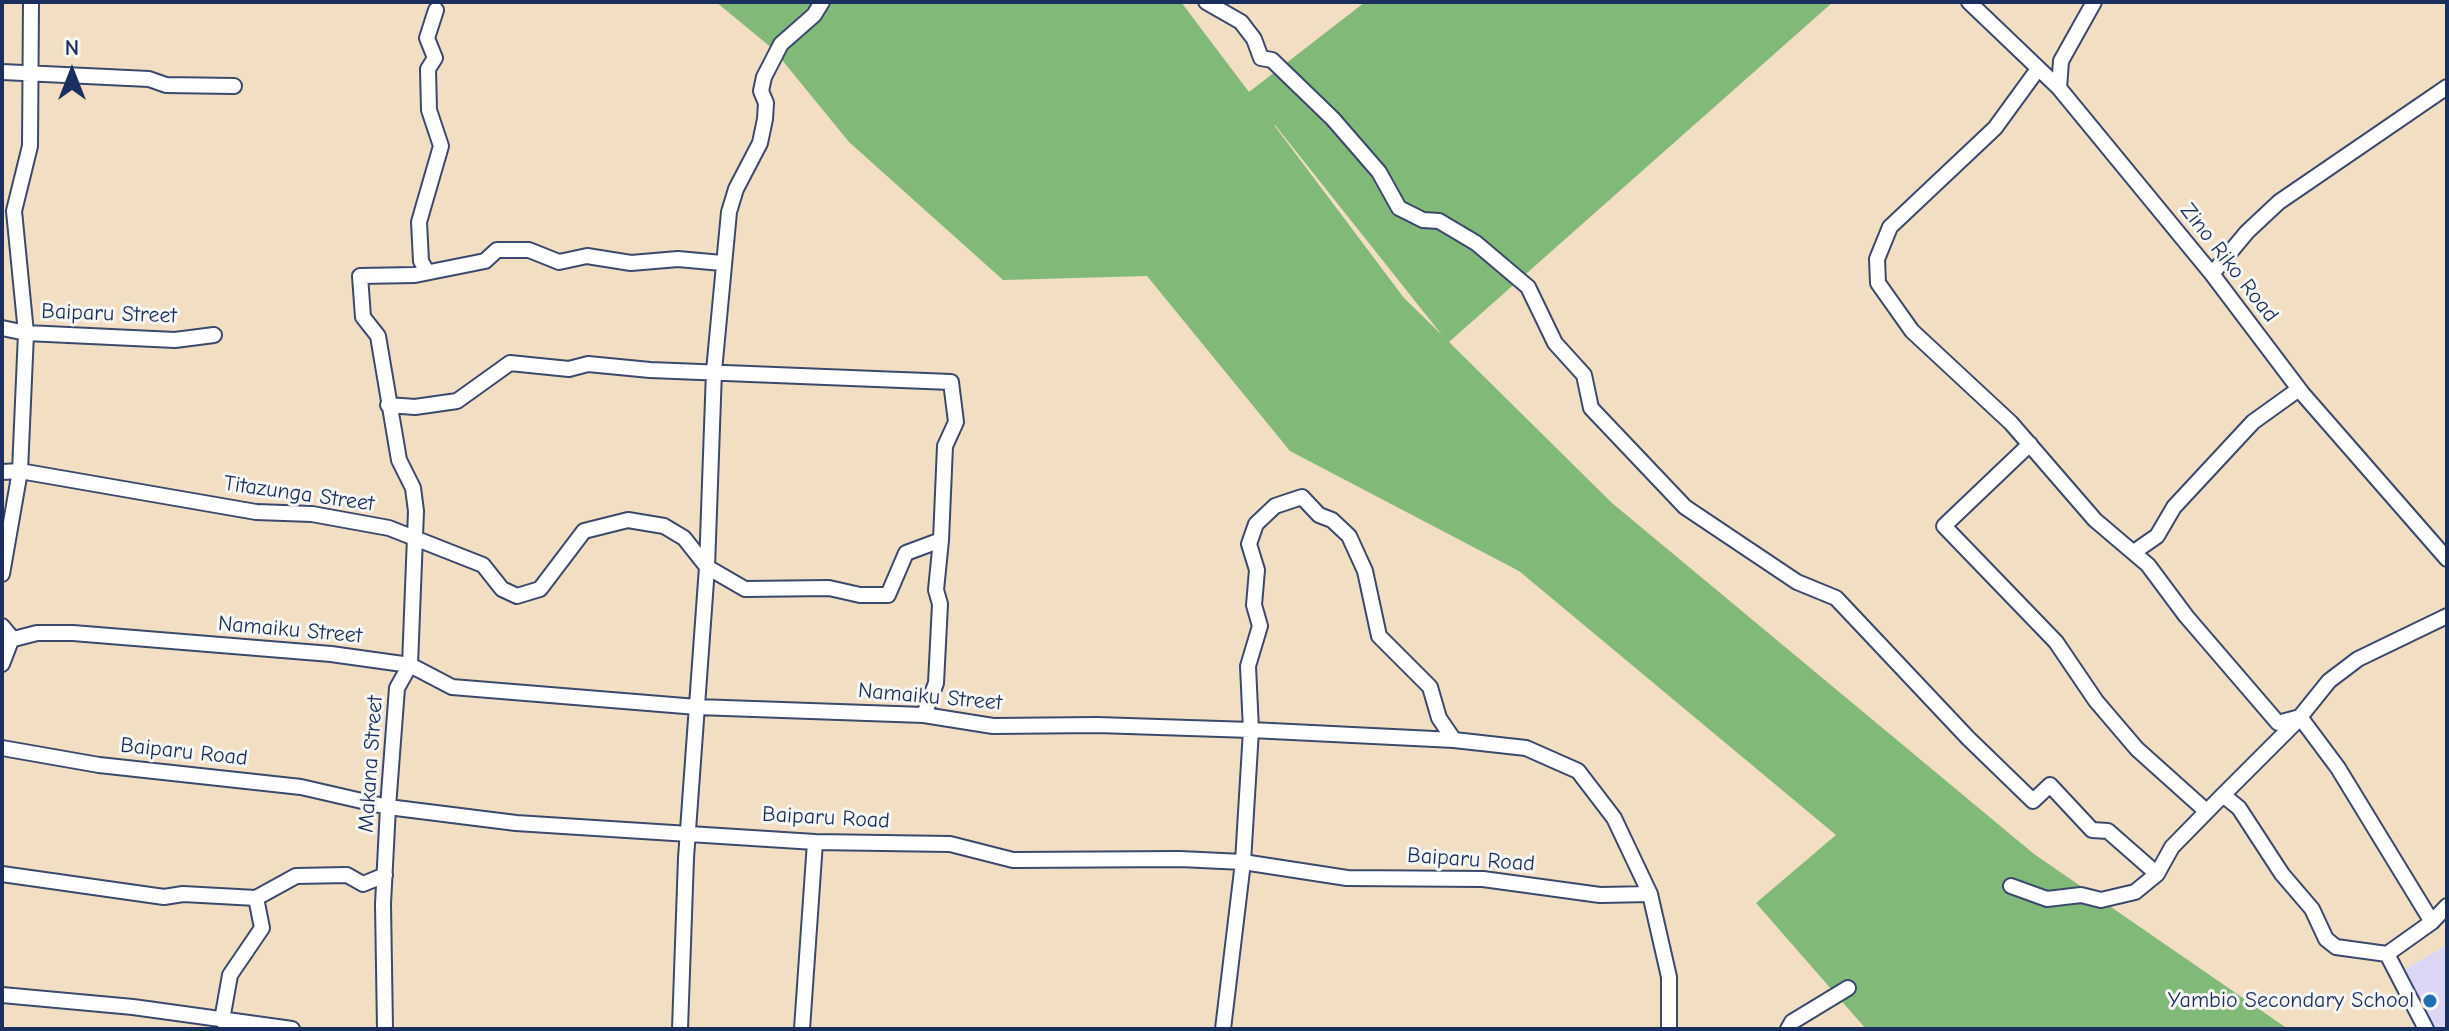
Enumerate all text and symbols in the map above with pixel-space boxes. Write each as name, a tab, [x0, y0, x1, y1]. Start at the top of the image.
north arrow	[32, 32, 112, 112]
text: N	[65, 35, 79, 61]
street label: Zino Riko Road	[2174, 198, 2284, 328]
street label: Baiparu Street	[41, 298, 177, 330]
street label: Titazunga Street	[222, 470, 376, 518]
street label: Namaiku Street	[217, 611, 363, 649]
street label: Namaiku Street	[857, 678, 1003, 716]
street label: Makana Street	[353, 695, 389, 833]
street label: Baiparu Road	[119, 732, 249, 772]
street label: Baiparu Road	[761, 801, 891, 835]
street label: Baiparu Road	[1406, 842, 1536, 878]
place label: Yambio Secondary School	[2168, 988, 2414, 1014]
marker: Yambio Secondary School	[2421, 992, 2439, 1010]

